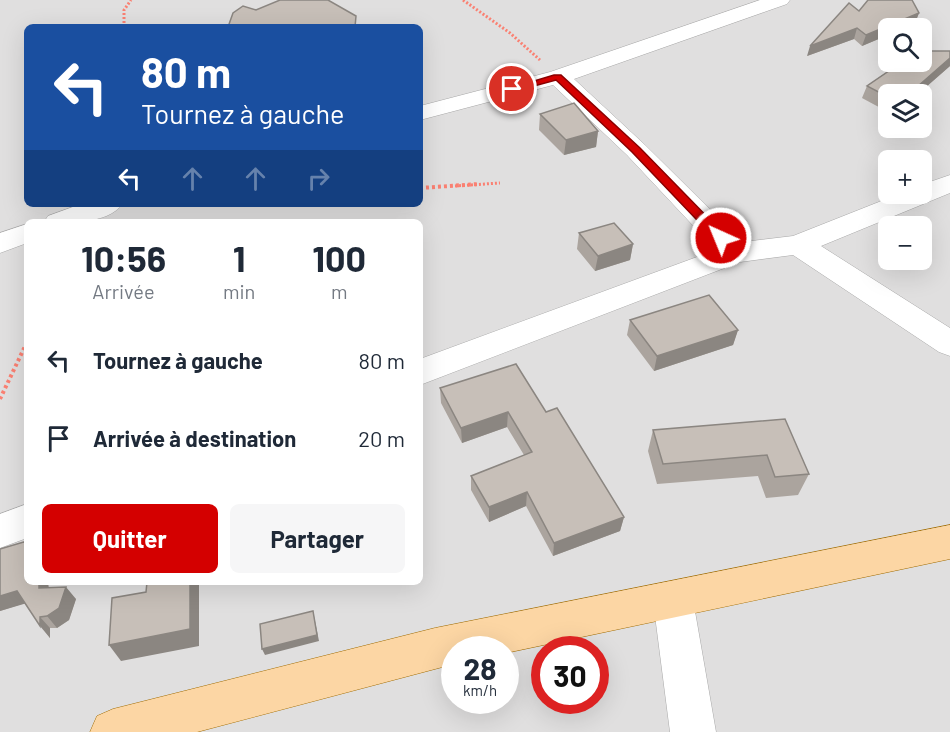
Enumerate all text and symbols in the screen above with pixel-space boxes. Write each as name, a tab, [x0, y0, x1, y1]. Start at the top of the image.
map controls	[878, 18, 932, 270]
button: search	[878, 18, 932, 72]
text: 80 m	[141, 46, 231, 96]
icon: left	[42, 48, 120, 126]
pin	[486, 63, 537, 114]
icon: arrive	[495, 72, 528, 105]
button: layers	[878, 84, 932, 138]
text: Tournez à gauche	[141, 97, 344, 129]
button: +	[878, 150, 932, 204]
icon: left	[113, 162, 146, 195]
icon: ahead	[176, 162, 209, 195]
icon: ahead	[239, 162, 272, 195]
icon: right	[302, 162, 335, 195]
position arrow	[689, 206, 753, 270]
button: −	[878, 216, 932, 270]
text: 10:56	[81, 236, 166, 279]
text: 1	[233, 236, 246, 279]
text: 100	[312, 236, 366, 279]
text: Arrivée	[92, 279, 155, 303]
text: min	[223, 279, 255, 303]
text: m	[331, 279, 347, 303]
icon: left	[42, 344, 75, 377]
text: Tournez à gauche	[93, 347, 263, 373]
text: 80 m	[359, 347, 405, 373]
icon: arrive	[42, 422, 75, 455]
text: Arrivée à destination	[93, 425, 296, 451]
text: 20 m	[358, 425, 405, 451]
button: Quitter	[42, 504, 218, 573]
button: Partager	[230, 504, 405, 573]
speed limit sign: 30	[531, 636, 609, 714]
text: 28	[463, 650, 497, 686]
text: km/h	[463, 681, 497, 699]

